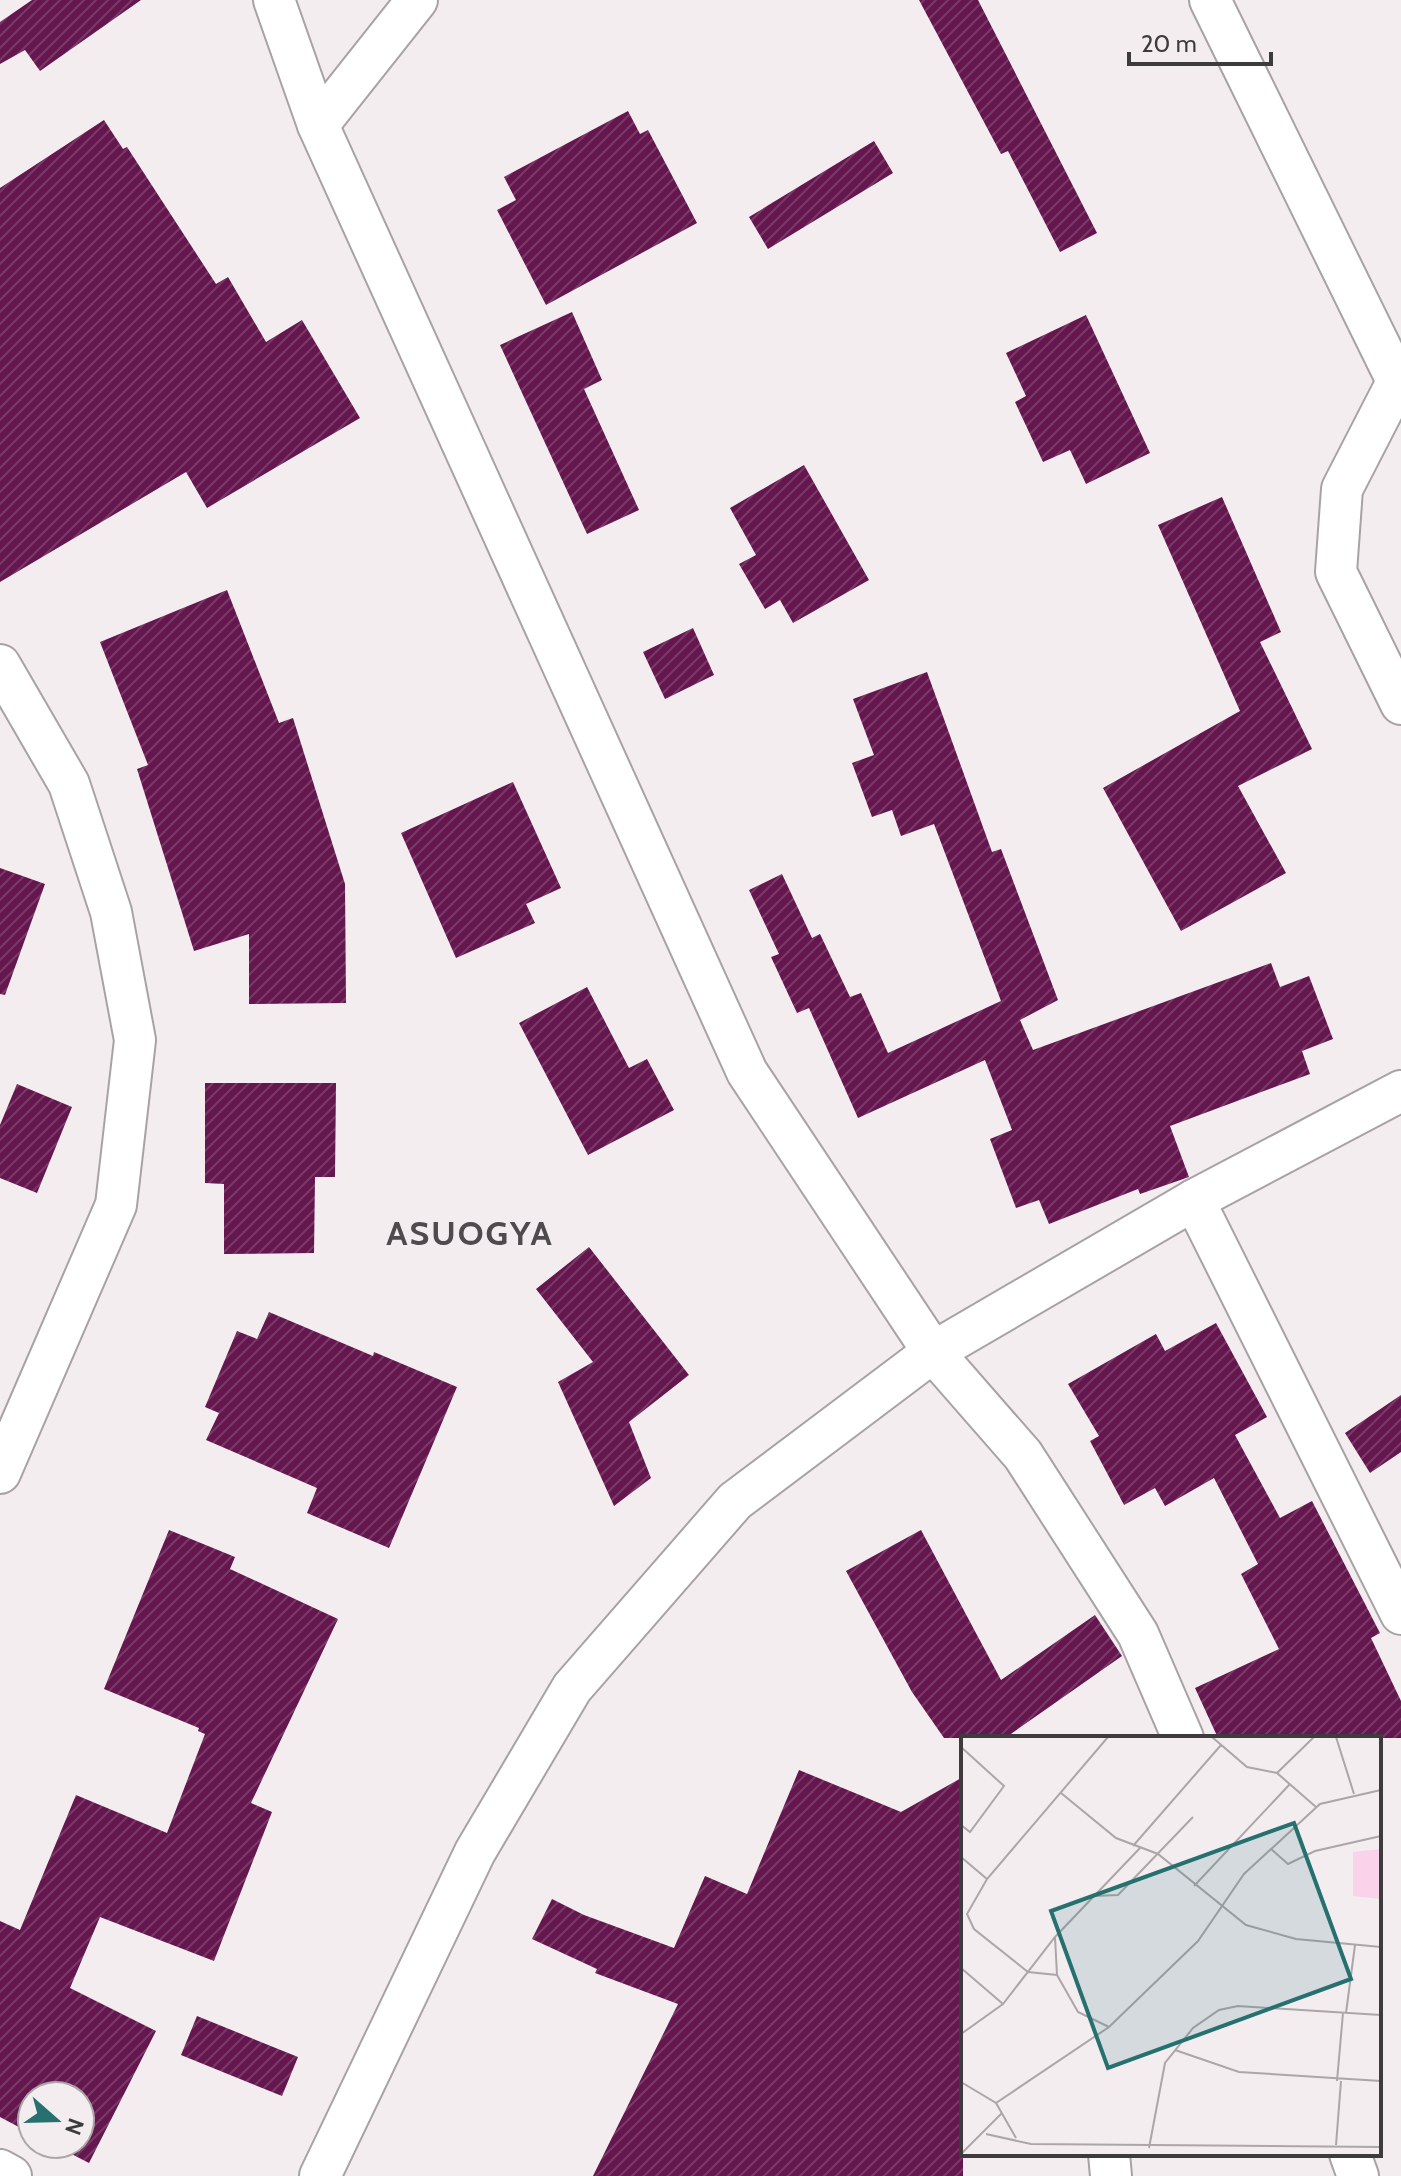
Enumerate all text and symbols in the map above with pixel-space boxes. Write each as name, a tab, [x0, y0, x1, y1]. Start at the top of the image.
scale bar	[1129, 16, 1271, 66]
text: 20 m	[1141, 29, 1197, 58]
district label: ASUOGYA	[386, 1212, 554, 1254]
inset map	[961, 1736, 1381, 2156]
north arrow	[16, 2080, 96, 2160]
text: N	[59, 2115, 90, 2139]

